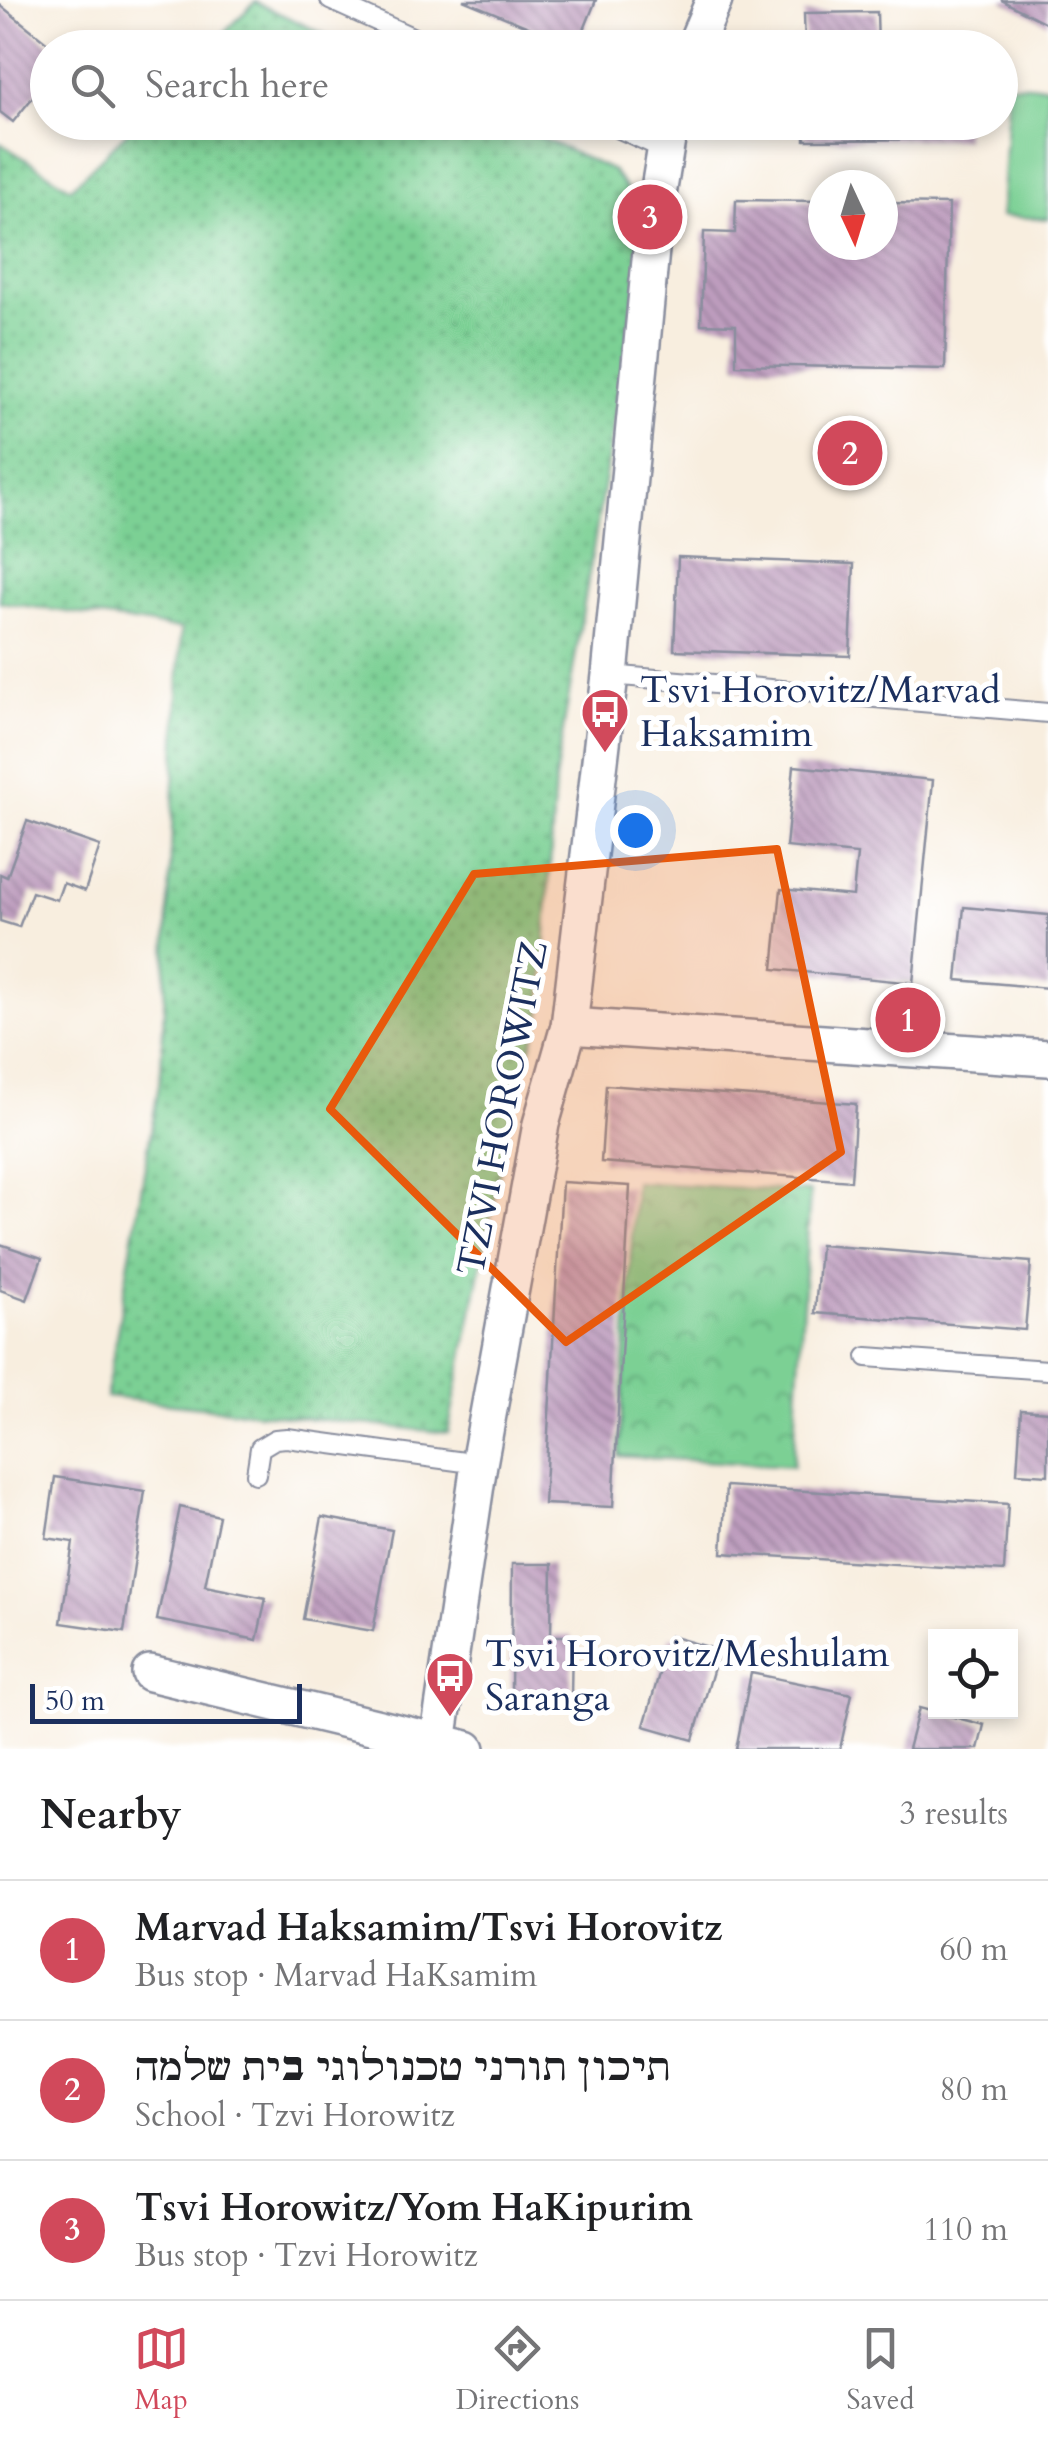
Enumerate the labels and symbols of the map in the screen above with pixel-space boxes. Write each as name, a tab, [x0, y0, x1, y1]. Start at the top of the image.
north arrow	[808, 170, 898, 260]
pin: 3	[618, 180, 682, 254]
pin: 2	[818, 416, 882, 490]
place label: Tsvi Horovitz/Marvad Haksamim	[640, 664, 1001, 760]
bus stop icon: Tsvi Horovitz/Marvad Haksamim	[579, 686, 631, 754]
your location	[610, 805, 661, 856]
street label: TZVI HOROWITZ	[445, 936, 561, 1280]
pin: 1	[876, 982, 940, 1058]
place label: Tsvi Horovitz/Meshulam Saranga	[485, 1628, 890, 1724]
bus stop icon: Tsvi Horovitz/Meshulam Saranga	[424, 1650, 476, 1718]
scale bar	[30, 1679, 302, 1724]

